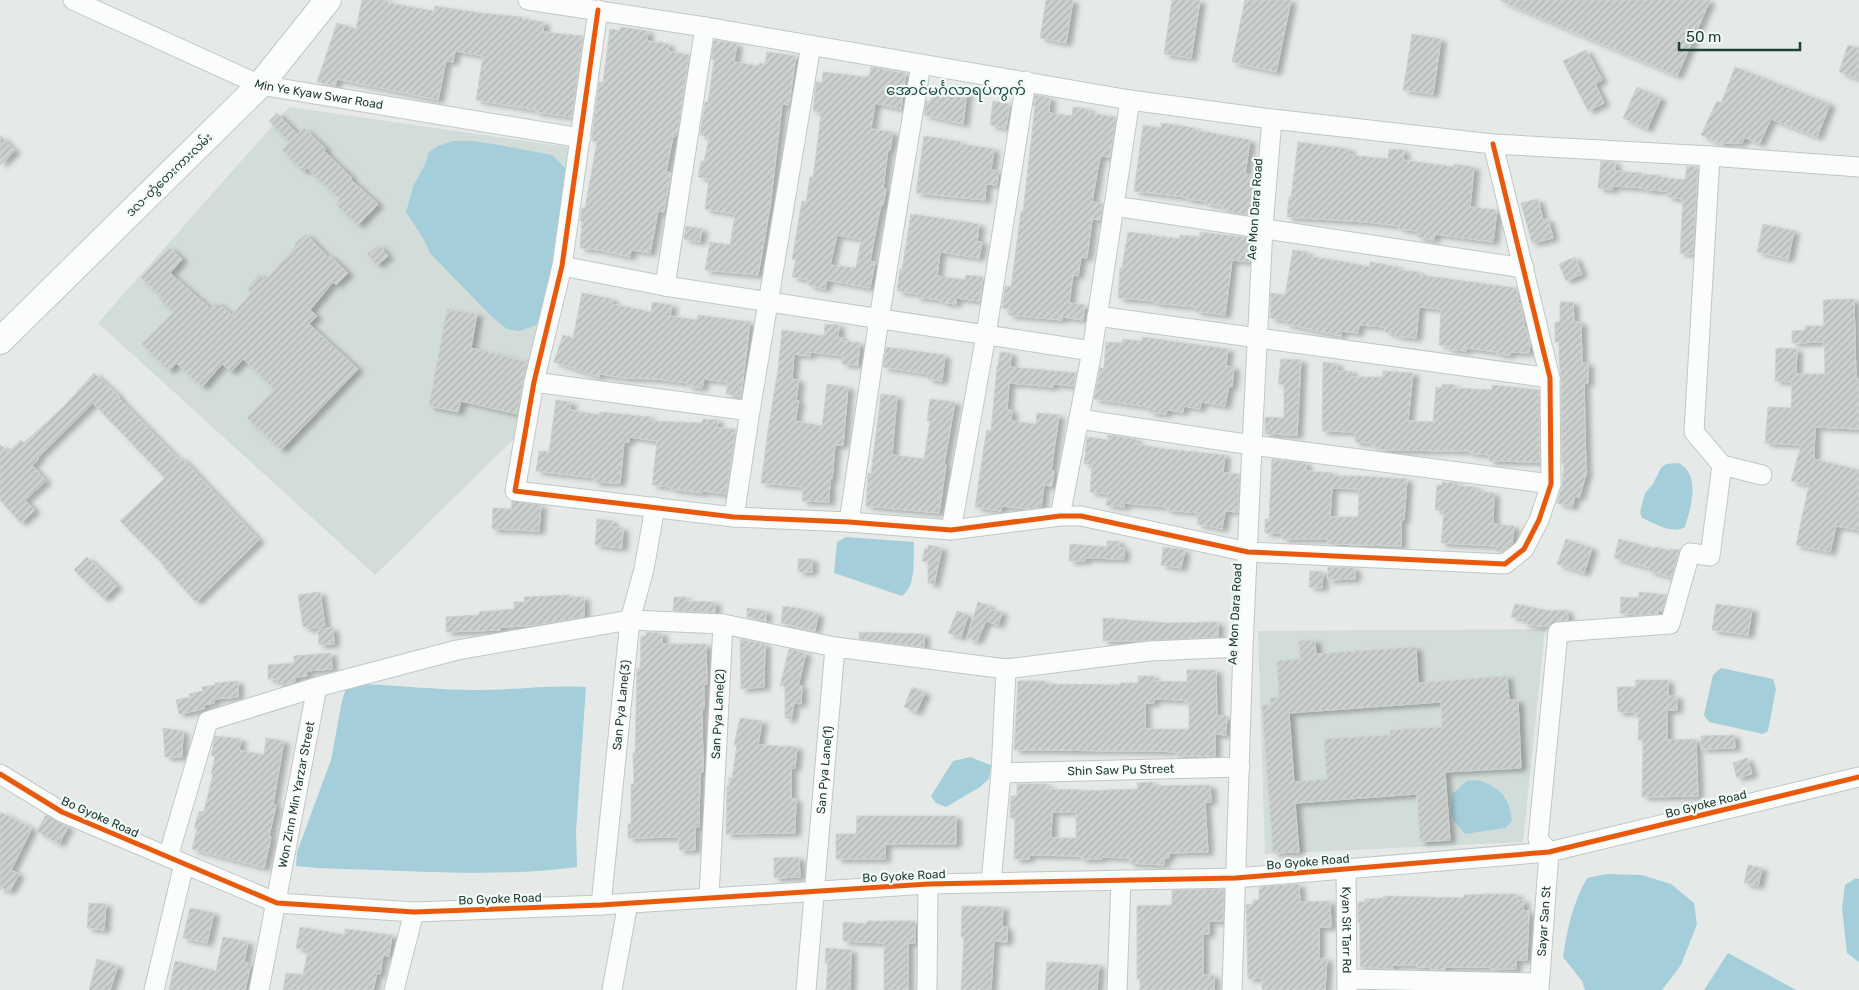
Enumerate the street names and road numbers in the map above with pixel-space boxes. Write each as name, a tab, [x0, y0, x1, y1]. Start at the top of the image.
street label: Min Ye Kyaw Swar Road	[252, 76, 384, 112]
street label: ဒလ-တွံတေးကားလမ်း	[122, 129, 217, 222]
street label: Ae Mon Dara Road	[1244, 158, 1266, 260]
street label: Ae Mon Dara Road	[1225, 563, 1245, 665]
street label: San Pya Lane(3)	[610, 659, 633, 751]
street label: San Pya Lane(2)	[709, 669, 727, 759]
street label: Won Zinn Min Yarzar Street	[276, 720, 317, 869]
street label: San Pya Lane(1)	[814, 725, 835, 814]
street label: Shin Saw Pu Street	[1067, 762, 1175, 778]
street label: Bo Gyoke Road	[1664, 787, 1748, 821]
street label: Bo Gyoke Road	[59, 794, 141, 840]
street label: Bo Gyoke Road	[1266, 851, 1350, 873]
street label: Bo Gyoke Road	[862, 867, 946, 885]
street label: Sayar San St	[1534, 885, 1554, 957]
street label: Kyan Sit Tarr Rd	[1339, 887, 1354, 973]
street label: Bo Gyoke Road	[458, 891, 542, 907]

